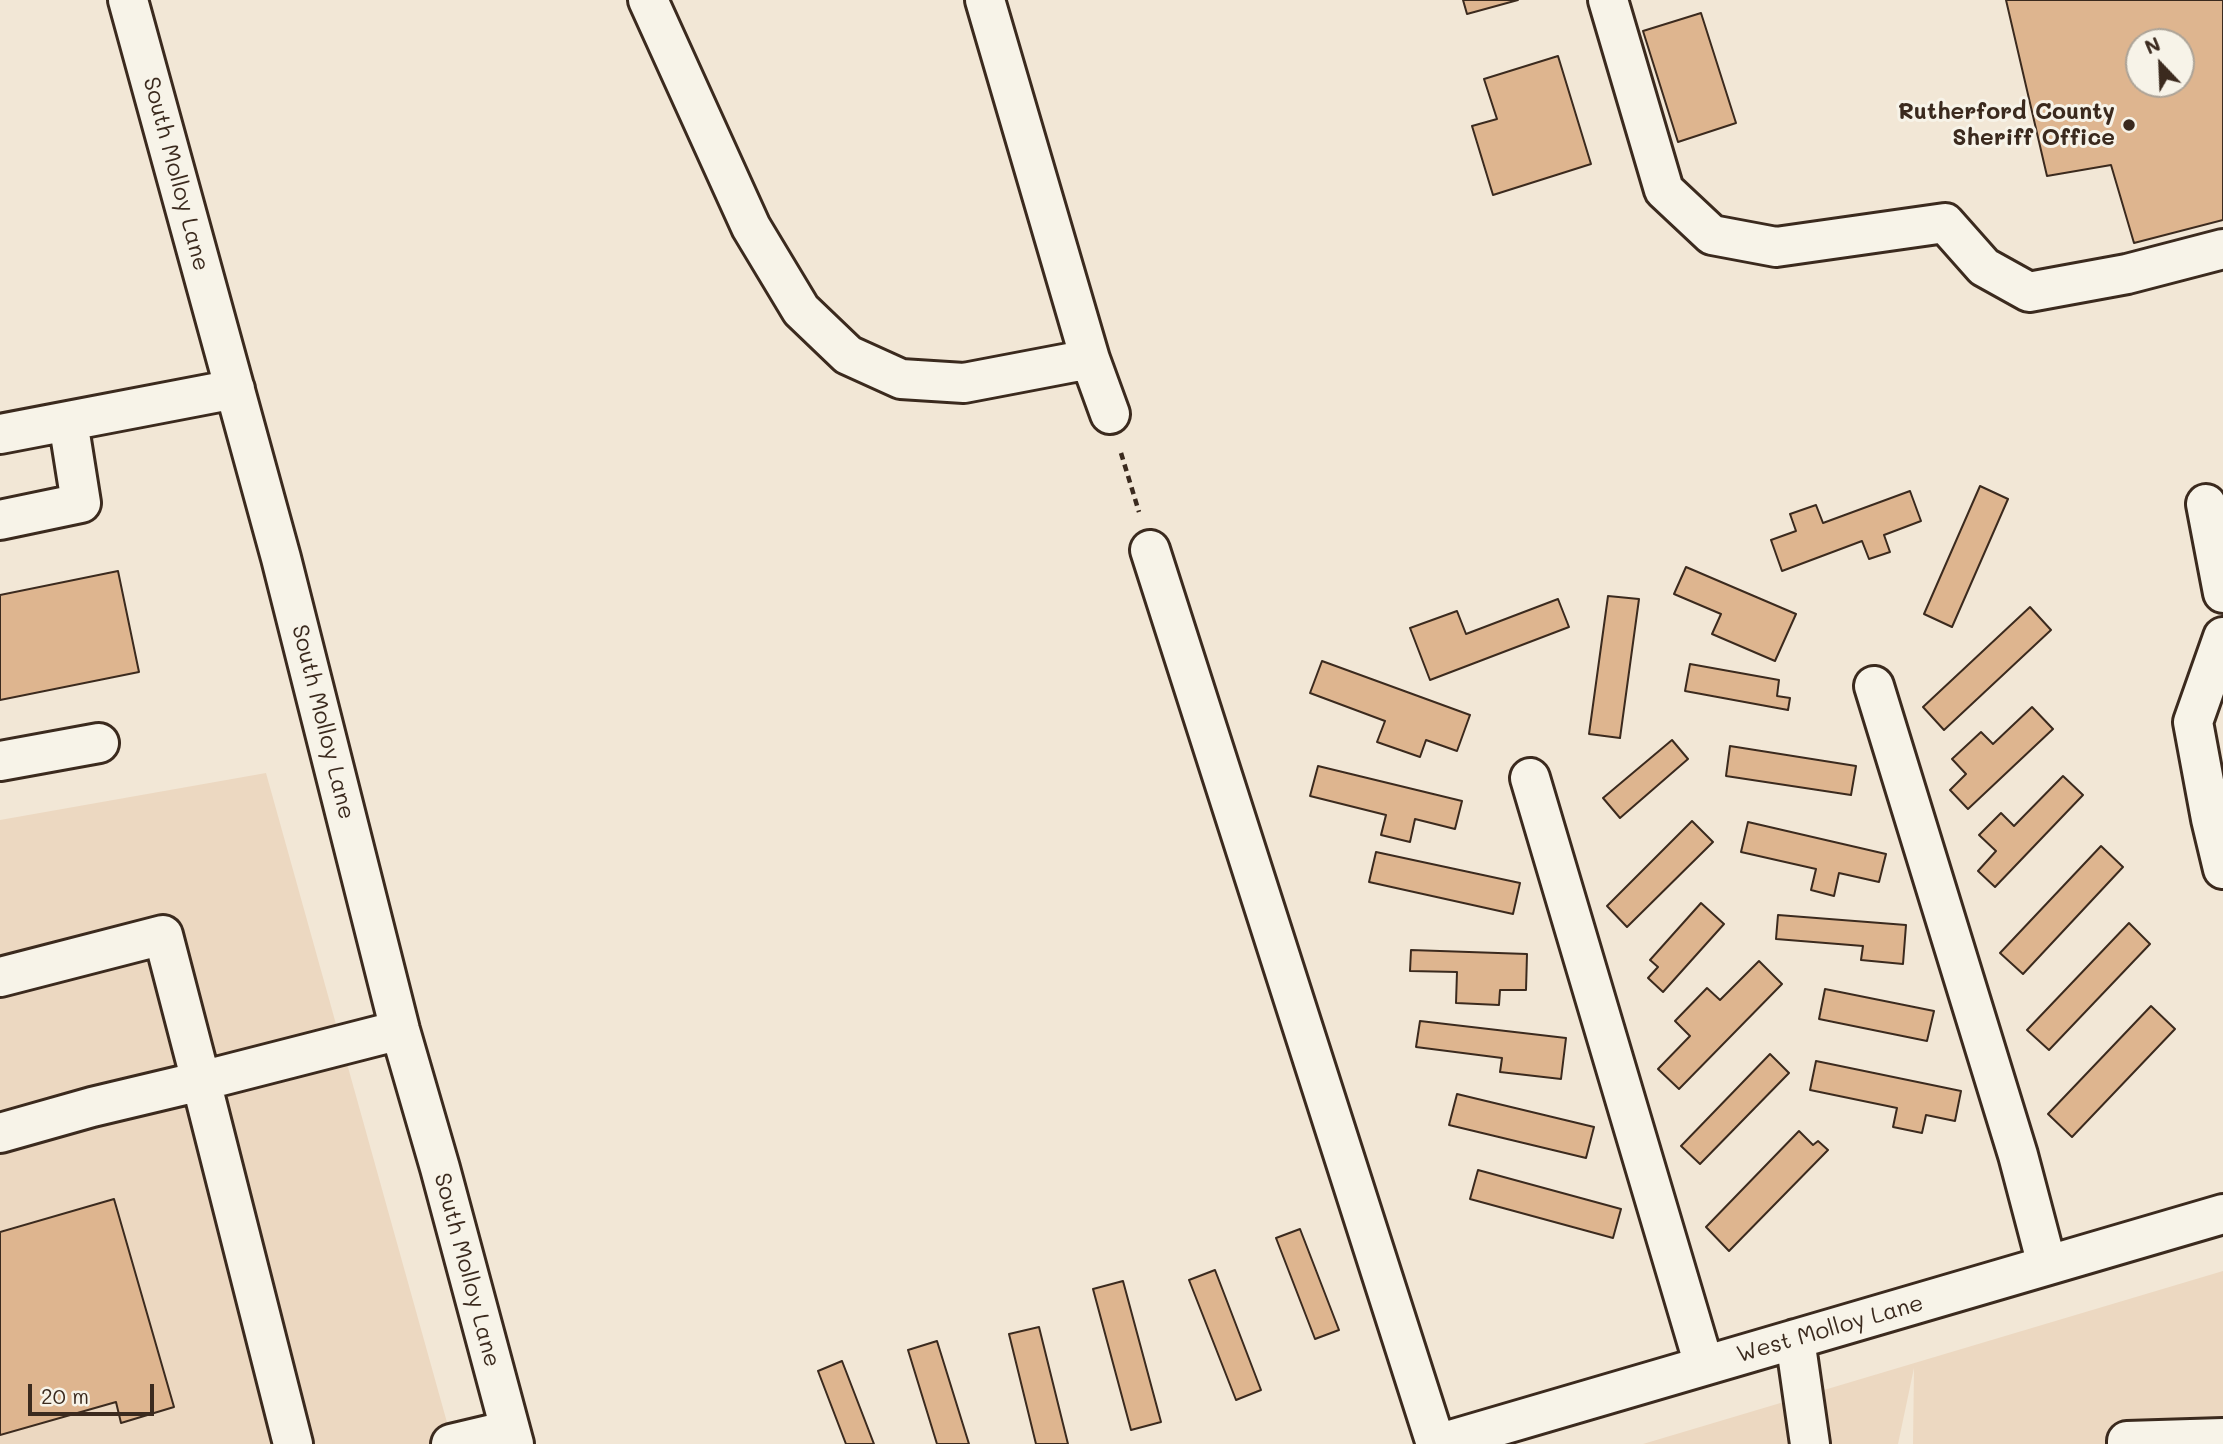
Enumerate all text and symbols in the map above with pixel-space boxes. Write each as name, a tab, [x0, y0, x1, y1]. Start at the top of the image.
north arrow	[2125, 28, 2195, 98]
text: N	[2141, 31, 2164, 59]
street label: South Molloy Lane	[137, 74, 215, 274]
place label: Rutherford County Sheriff Office	[1898, 98, 2115, 152]
marker: Rutherford County Sheriff Office	[2121, 117, 2137, 133]
street label: South Molloy Lane	[285, 622, 361, 822]
street label: South Molloy Lane	[428, 1170, 506, 1370]
street label: West Molloy Lane	[1733, 1289, 1927, 1369]
scale bar	[32, 1370, 158, 1414]
text: 20 m	[41, 1382, 89, 1409]

